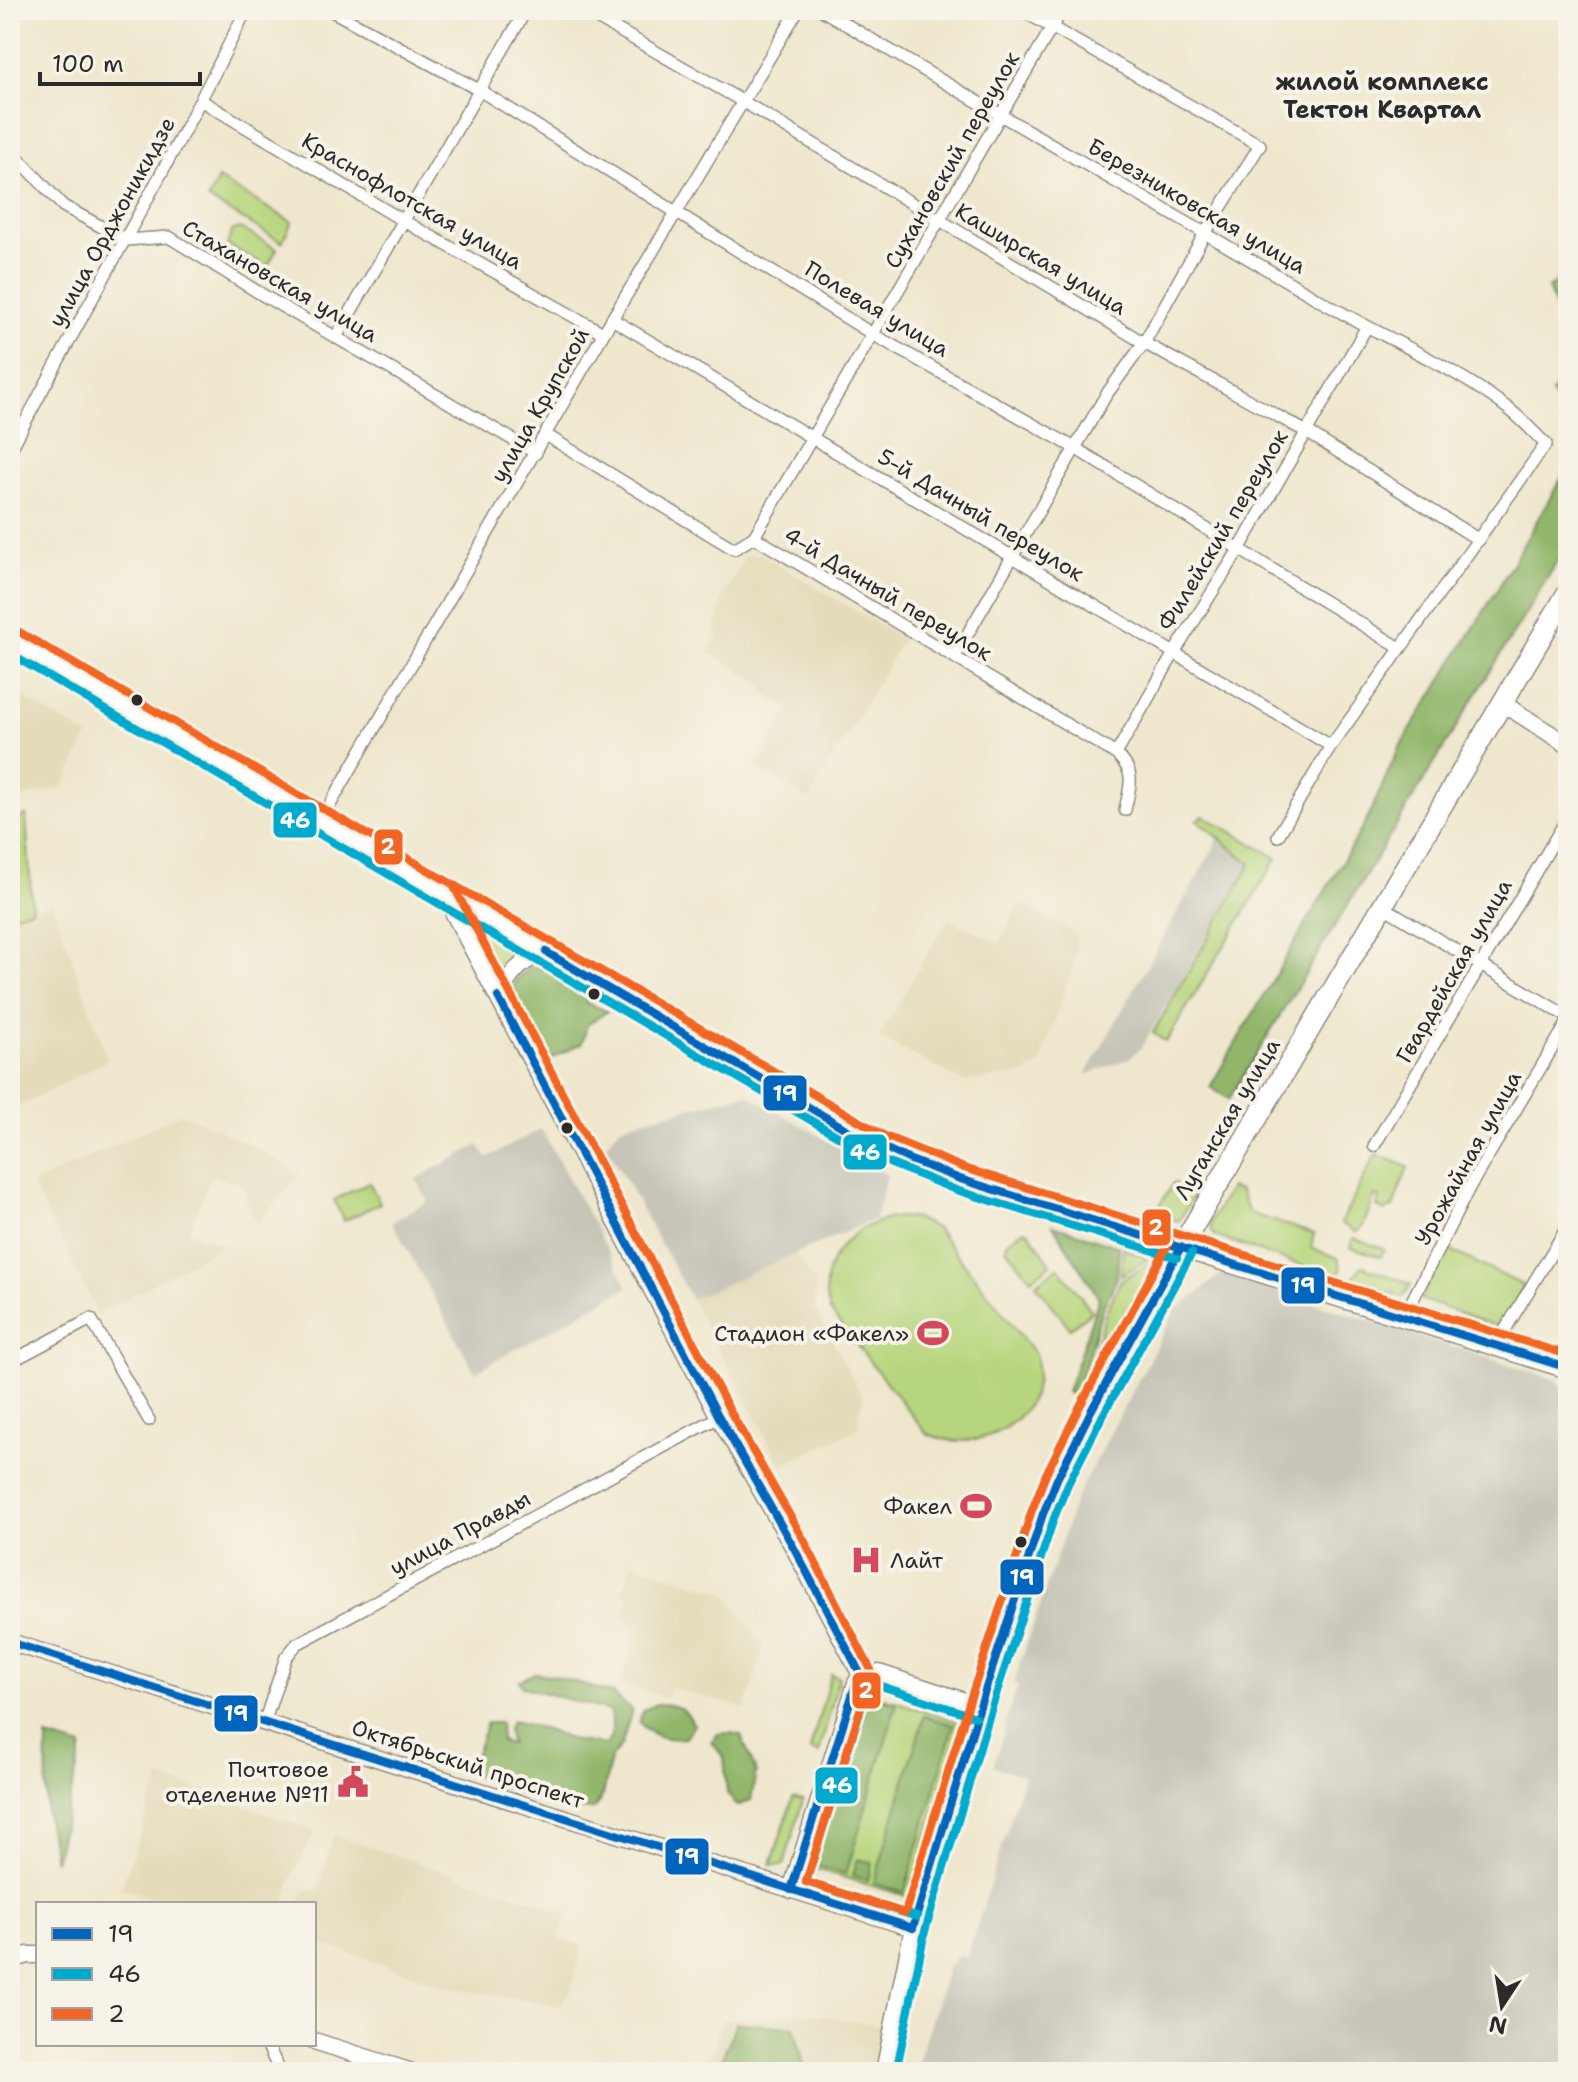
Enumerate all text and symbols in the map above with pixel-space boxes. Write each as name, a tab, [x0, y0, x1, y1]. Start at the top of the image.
scale bar	[40, 36, 200, 86]
street label: Сухановский переулок	[878, 46, 1026, 274]
text: 100 m	[52, 48, 124, 80]
district label: жилой комплекс Тектон Квартал	[1275, 66, 1489, 126]
street label: улица Орджоникидзе	[42, 112, 182, 332]
street label: Краснофлотская улица	[296, 126, 528, 276]
street label: Березниковская улица	[1083, 132, 1312, 281]
street label: Каширская улица	[950, 196, 1132, 322]
street label: Стахановская улица	[177, 213, 383, 349]
street label: Полевая улица	[800, 254, 955, 364]
street label: улица Крупской	[484, 322, 596, 488]
street label: Филейский переулок	[1151, 424, 1295, 636]
street label: 5-й Дачный переулок	[873, 442, 1090, 588]
street label: 4-й Дачный переулок	[779, 520, 998, 668]
unlabelled marker	[129, 692, 145, 708]
line badge: 46	[272, 801, 318, 839]
text: 46	[280, 806, 310, 835]
line badge: 2	[373, 828, 404, 866]
text: 2	[380, 832, 396, 861]
street label: Гвардейская улица	[1389, 873, 1519, 1068]
unlabelled marker	[586, 986, 602, 1002]
street label: Луганская улица	[1167, 1033, 1287, 1205]
street label: Урожайная улица	[1408, 1065, 1528, 1251]
line badge: 19	[762, 1074, 808, 1112]
text: 19	[772, 1079, 798, 1108]
unlabelled marker	[559, 1120, 575, 1136]
line badge: 46	[842, 1133, 888, 1171]
text: 46	[850, 1138, 880, 1167]
line badge: 2	[1141, 1208, 1172, 1247]
text: 2	[1148, 1213, 1164, 1242]
line badge: 19	[1280, 1266, 1326, 1305]
text: 19	[1290, 1271, 1316, 1300]
sports icon: Стадион «Факел»	[916, 1316, 950, 1350]
place label: Стадион «Факел»	[714, 1319, 909, 1348]
street label: улица Правды	[385, 1484, 535, 1582]
sports icon: Факел	[959, 1489, 993, 1523]
place label: Факел	[883, 1492, 952, 1521]
unlabelled marker	[1013, 1534, 1029, 1550]
hospital icon: Лайт	[849, 1543, 883, 1577]
place label: Лайт	[890, 1546, 944, 1575]
line badge: 19	[999, 1558, 1045, 1596]
text: 19	[1009, 1563, 1035, 1592]
line badge: 2	[851, 1671, 882, 1710]
text: 2	[858, 1676, 874, 1705]
line badge: 19	[213, 1694, 259, 1733]
text: 19	[223, 1699, 249, 1728]
street label: Октябрьский проспект	[348, 1713, 589, 1816]
place label: Почтовое отделение №11	[165, 1755, 329, 1809]
public building icon: Почтовое отделение №11	[336, 1765, 370, 1799]
line badge: 46	[814, 1766, 859, 1805]
text: 46	[822, 1771, 852, 1800]
line badge: 19	[664, 1837, 710, 1876]
text: 19	[674, 1842, 700, 1871]
legend	[36, 1902, 316, 2046]
text: 19	[108, 1918, 134, 1950]
text: 46	[108, 1958, 141, 1990]
north arrow	[1462, 1966, 1542, 2046]
text: 2	[108, 1998, 125, 2030]
text: N	[1486, 2009, 1509, 2041]

